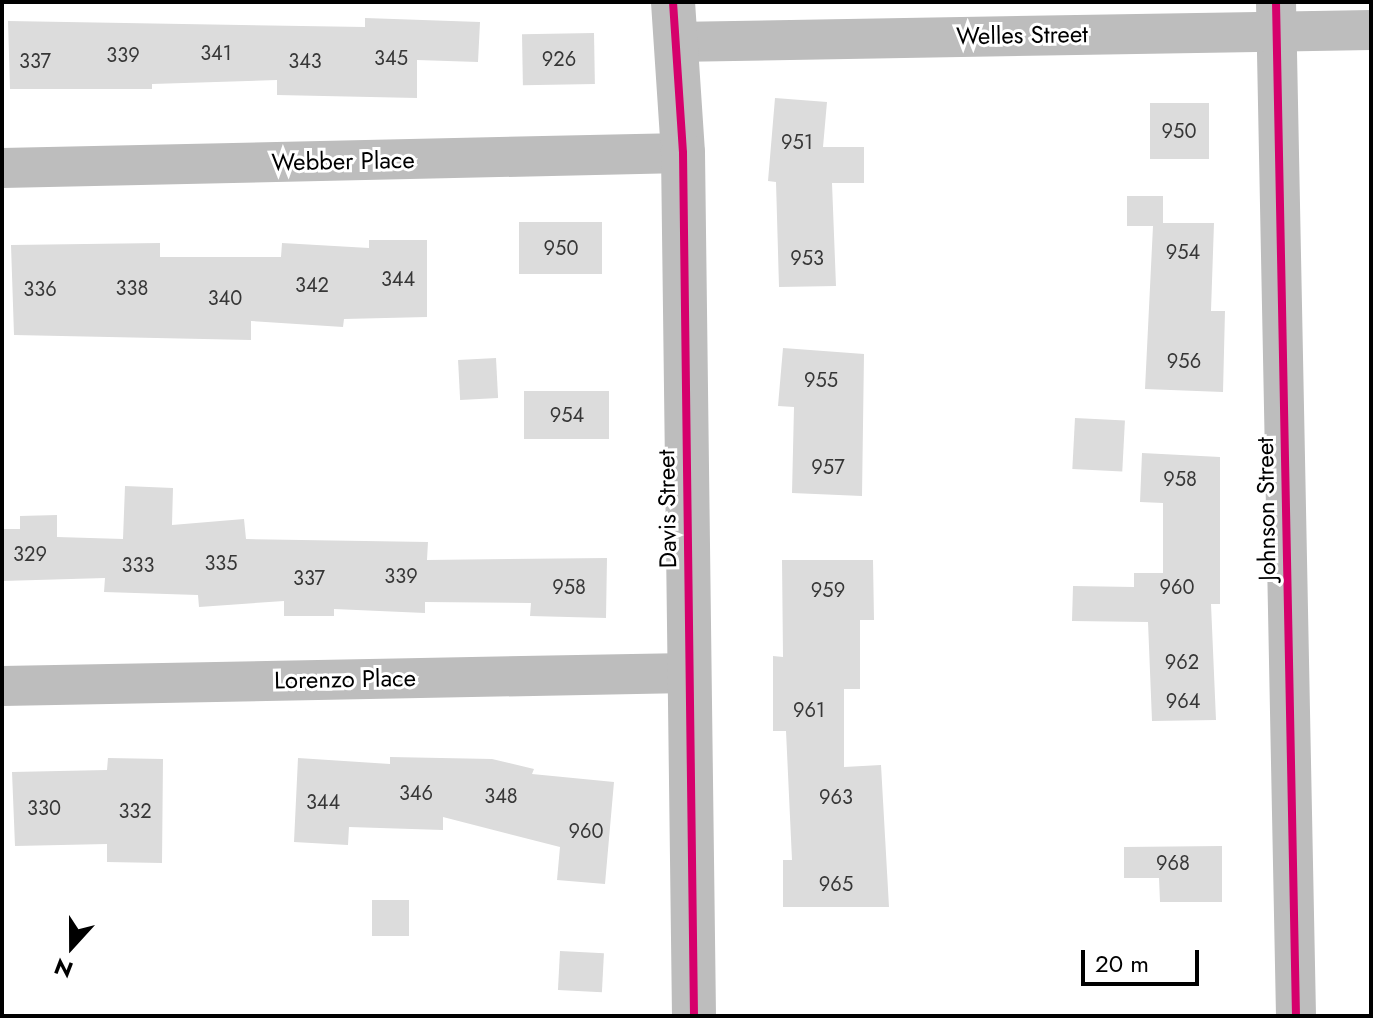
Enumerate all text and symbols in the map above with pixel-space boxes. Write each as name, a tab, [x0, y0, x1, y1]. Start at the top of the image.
street label: Welles Street	[956, 19, 1088, 51]
house number: 341	[200, 41, 232, 65]
house number: 339	[106, 43, 140, 67]
house number: 345	[374, 46, 408, 70]
house number: 926	[542, 47, 576, 71]
house number: 337	[19, 49, 51, 73]
house number: 343	[288, 49, 322, 73]
house number: 950	[1162, 119, 1196, 143]
house number: 951	[781, 130, 813, 154]
street label: Webber Place	[271, 145, 415, 177]
house number: 950	[544, 236, 578, 260]
house number: 954	[1166, 240, 1200, 264]
house number: 953	[790, 246, 824, 270]
house number: 344	[381, 267, 415, 291]
house number: 342	[295, 273, 329, 297]
house number: 338	[116, 276, 148, 300]
house number: 336	[23, 277, 57, 301]
house number: 340	[208, 286, 242, 310]
house number: 956	[1167, 349, 1201, 373]
house number: 955	[804, 368, 838, 392]
house number: 954	[550, 403, 584, 427]
street label: Johnson Street	[1250, 437, 1282, 581]
street label: Davis Street	[652, 449, 682, 569]
house number: 957	[811, 455, 845, 479]
house number: 958	[1163, 467, 1197, 491]
house number: 329	[13, 542, 47, 566]
house number: 335	[204, 551, 238, 575]
house number: 333	[122, 553, 154, 577]
house number: 339	[384, 564, 418, 588]
house number: 337	[293, 566, 325, 590]
house number: 958	[552, 575, 586, 599]
house number: 960	[1159, 575, 1195, 599]
house number: 959	[811, 578, 845, 602]
house number: 962	[1165, 650, 1199, 674]
street label: Lorenzo Place	[274, 663, 416, 695]
house number: 964	[1166, 689, 1200, 713]
house number: 961	[793, 698, 825, 722]
house number: 346	[399, 781, 433, 805]
house number: 348	[484, 784, 518, 808]
house number: 963	[819, 785, 853, 809]
house number: 344	[306, 790, 340, 814]
house number: 330	[27, 796, 61, 820]
house number: 332	[118, 799, 152, 823]
house number: 960	[568, 819, 604, 843]
house number: 968	[1156, 851, 1190, 875]
house number: 965	[819, 872, 853, 896]
north arrow	[32, 906, 112, 986]
scale bar	[1085, 934, 1203, 984]
text: 20 m	[1095, 946, 1149, 981]
text: N	[50, 950, 77, 986]

